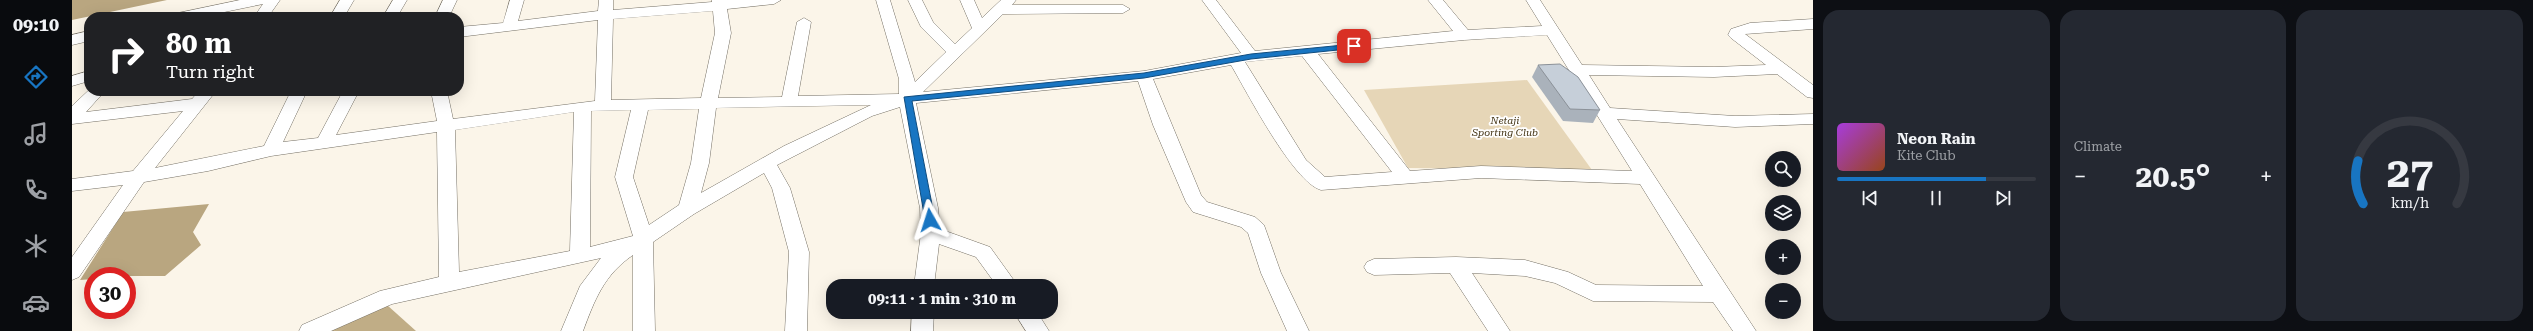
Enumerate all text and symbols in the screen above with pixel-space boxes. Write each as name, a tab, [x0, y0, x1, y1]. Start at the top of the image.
text: 09:10	[13, 14, 59, 35]
text: 80 m	[166, 27, 231, 60]
icon: right	[100, 28, 152, 80]
pin	[1337, 29, 1371, 63]
icon: arrive	[1343, 35, 1365, 57]
text: Turn right	[166, 61, 254, 82]
icon: directions	[22, 63, 50, 91]
park label: Netaji Sporting Club	[1471, 115, 1538, 138]
icon: music	[22, 120, 50, 148]
text: Neon Rain	[1897, 130, 1976, 148]
text: Climate	[2074, 139, 2122, 154]
text: 27	[2386, 147, 2433, 196]
text: Kite Club	[1897, 148, 1956, 163]
map controls	[1765, 151, 1801, 319]
button: search	[1765, 151, 1801, 187]
text: 20.5°	[2136, 159, 2210, 194]
text: −	[2074, 164, 2086, 189]
text: +	[2260, 164, 2272, 189]
icon: phone	[22, 176, 50, 204]
icon: previous	[1859, 187, 1881, 209]
icon: pause	[1925, 187, 1947, 209]
icon: next	[1992, 187, 2014, 209]
text: km/h	[2391, 194, 2429, 210]
button: layers	[1765, 195, 1801, 231]
position arrow	[909, 199, 951, 241]
icon: climate	[22, 232, 50, 260]
button: +	[1765, 239, 1801, 275]
speed limit sign: 30	[84, 267, 136, 319]
button: −	[1765, 283, 1801, 319]
icon: car	[22, 289, 50, 317]
text: 09:11 · 1 min · 310 m	[868, 290, 1016, 308]

